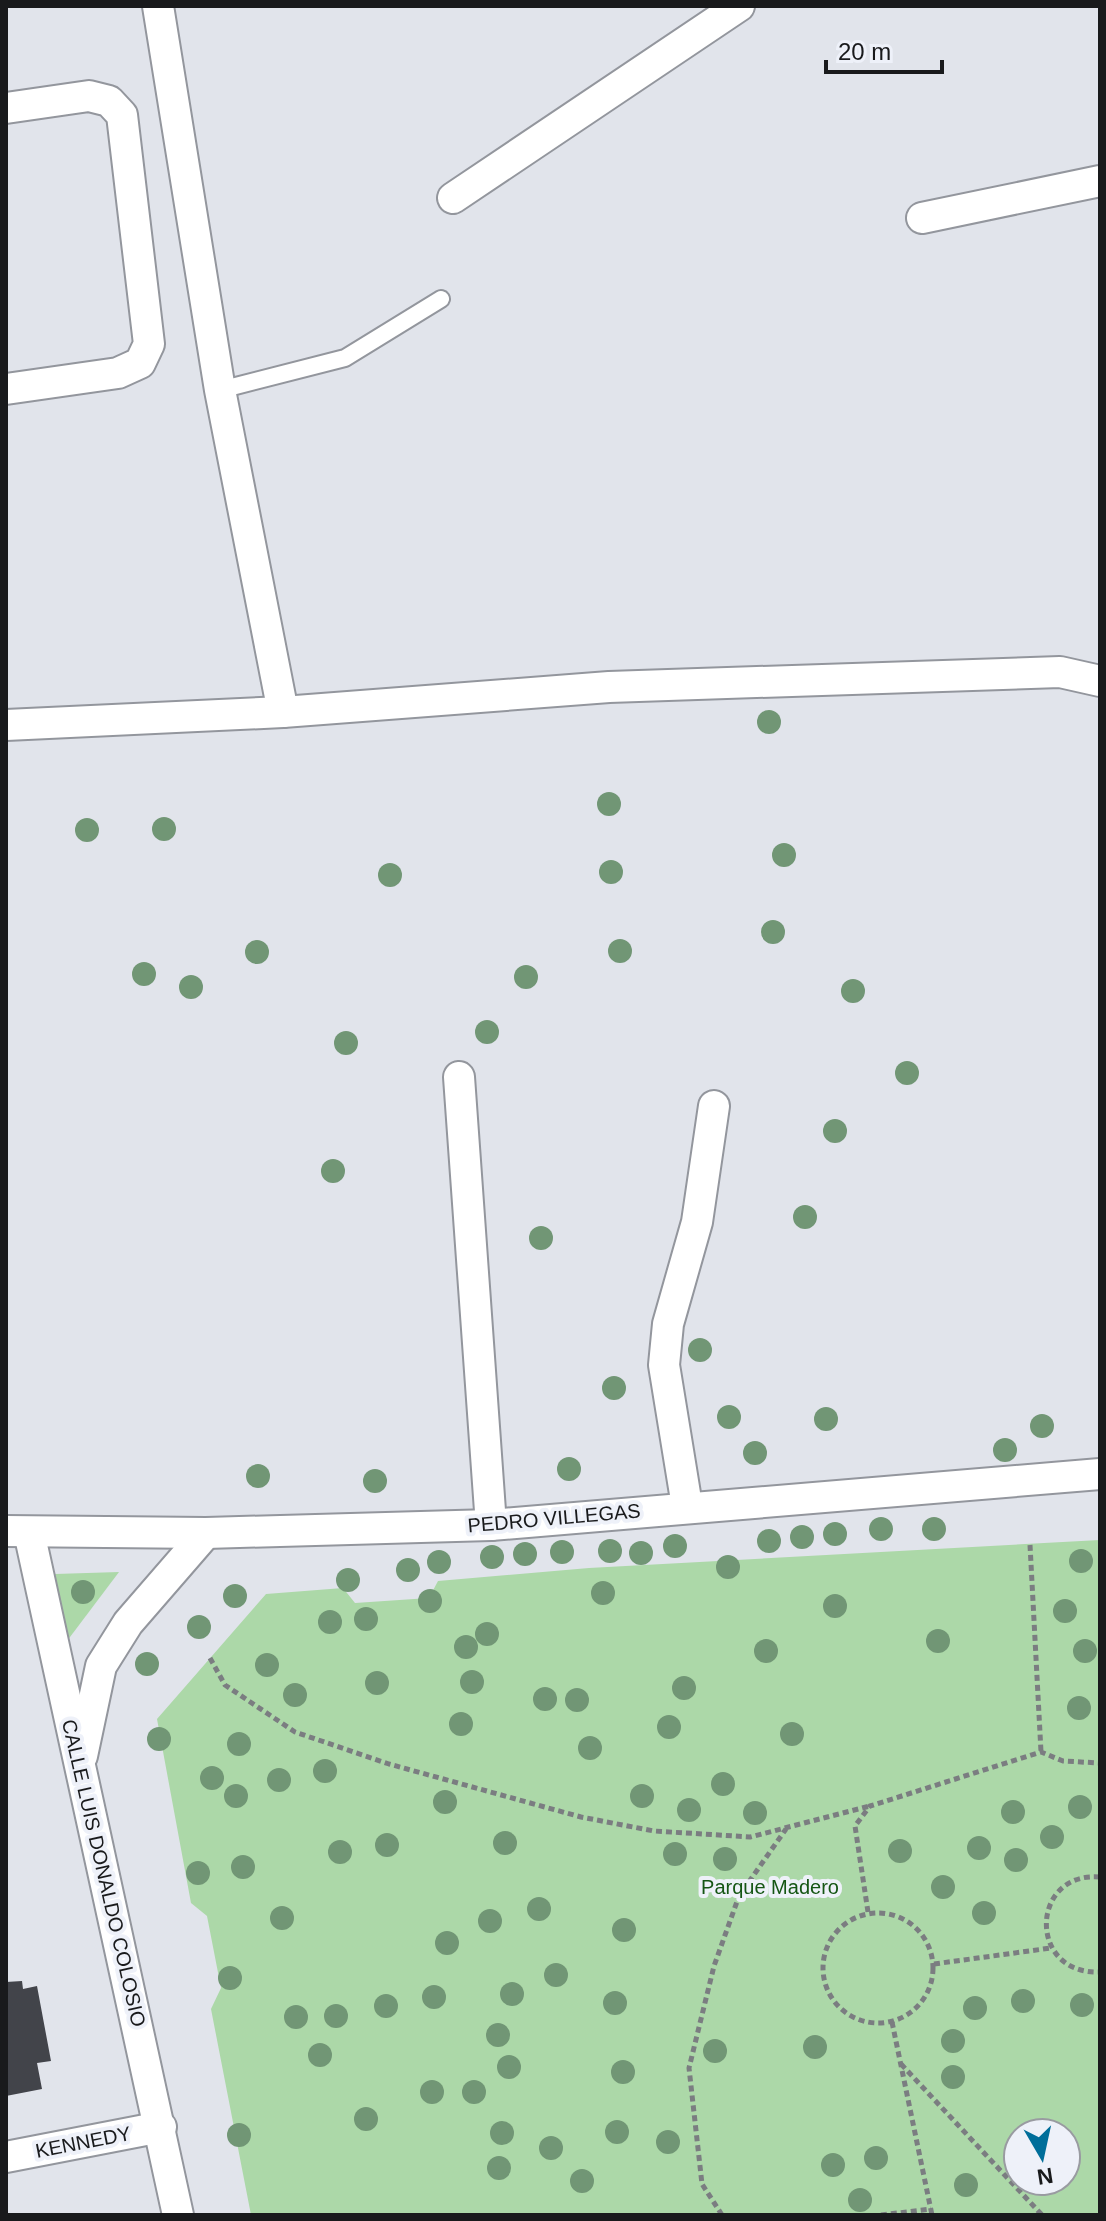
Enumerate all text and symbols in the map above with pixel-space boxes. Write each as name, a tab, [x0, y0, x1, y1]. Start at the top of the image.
scale bar	[826, 24, 942, 74]
text: 20 m	[838, 38, 891, 65]
street label: PEDRO VILLEGAS	[467, 1499, 641, 1537]
street label: CALLE LUIS DONALDO COLOSIO	[58, 1717, 150, 2029]
park label: Parque Madero	[701, 1876, 839, 1898]
north arrow	[1002, 2117, 1082, 2197]
street label: KENNEDY	[33, 2122, 133, 2162]
text: N	[1035, 2163, 1055, 2190]

